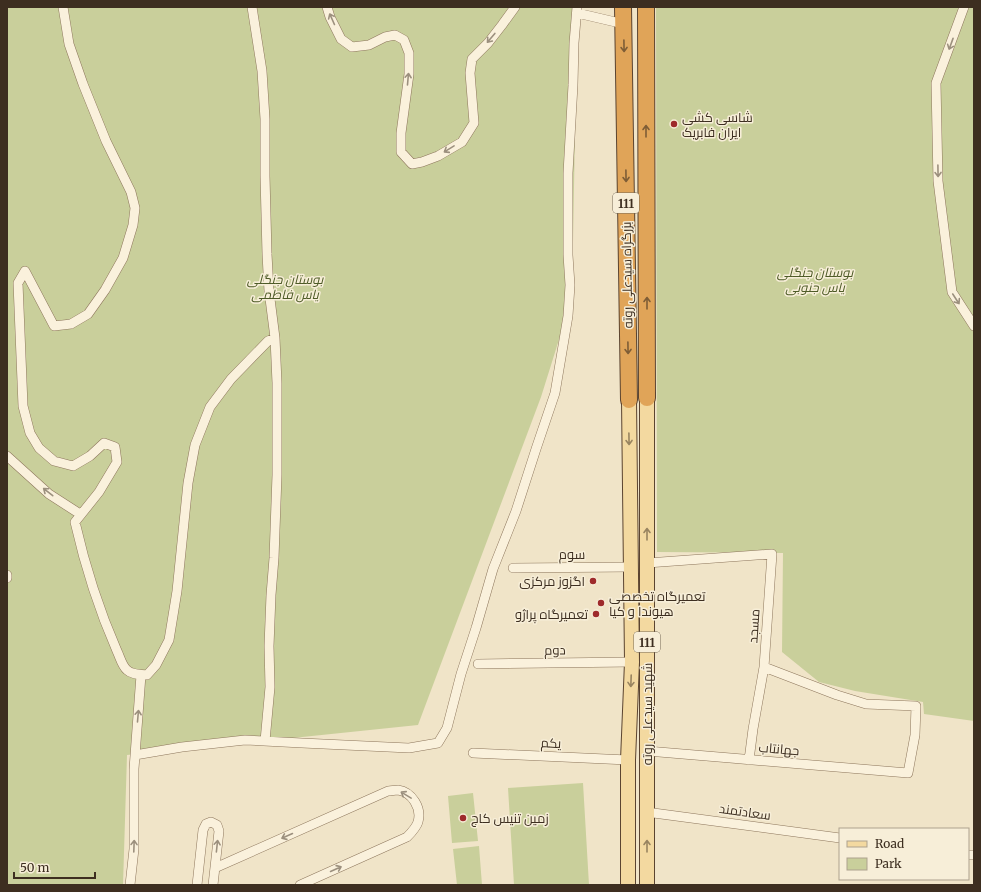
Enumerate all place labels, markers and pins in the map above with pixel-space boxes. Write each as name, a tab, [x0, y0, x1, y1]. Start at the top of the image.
place label: شاسی کشی ایران فابریک	[682, 109, 753, 141]
marker: شاسی کشی ایران فابریک	[669, 119, 679, 129]
place label: اگزوز مرکزی	[519, 573, 585, 590]
marker: اگزوز مرکزی	[588, 576, 598, 586]
place label: تعمیرگاه تخصصی هیوندا و کیا	[609, 588, 706, 620]
marker: تعمیرگاه تخصصی هیوندا و کیا	[596, 598, 606, 608]
place label: تعمیرگاه پراژو	[515, 606, 589, 624]
marker: تعمیرگاه پراژو	[591, 609, 601, 619]
place label: زمین تنیس کاج	[471, 810, 549, 827]
marker: زمین تنیس کاج	[458, 813, 468, 823]

